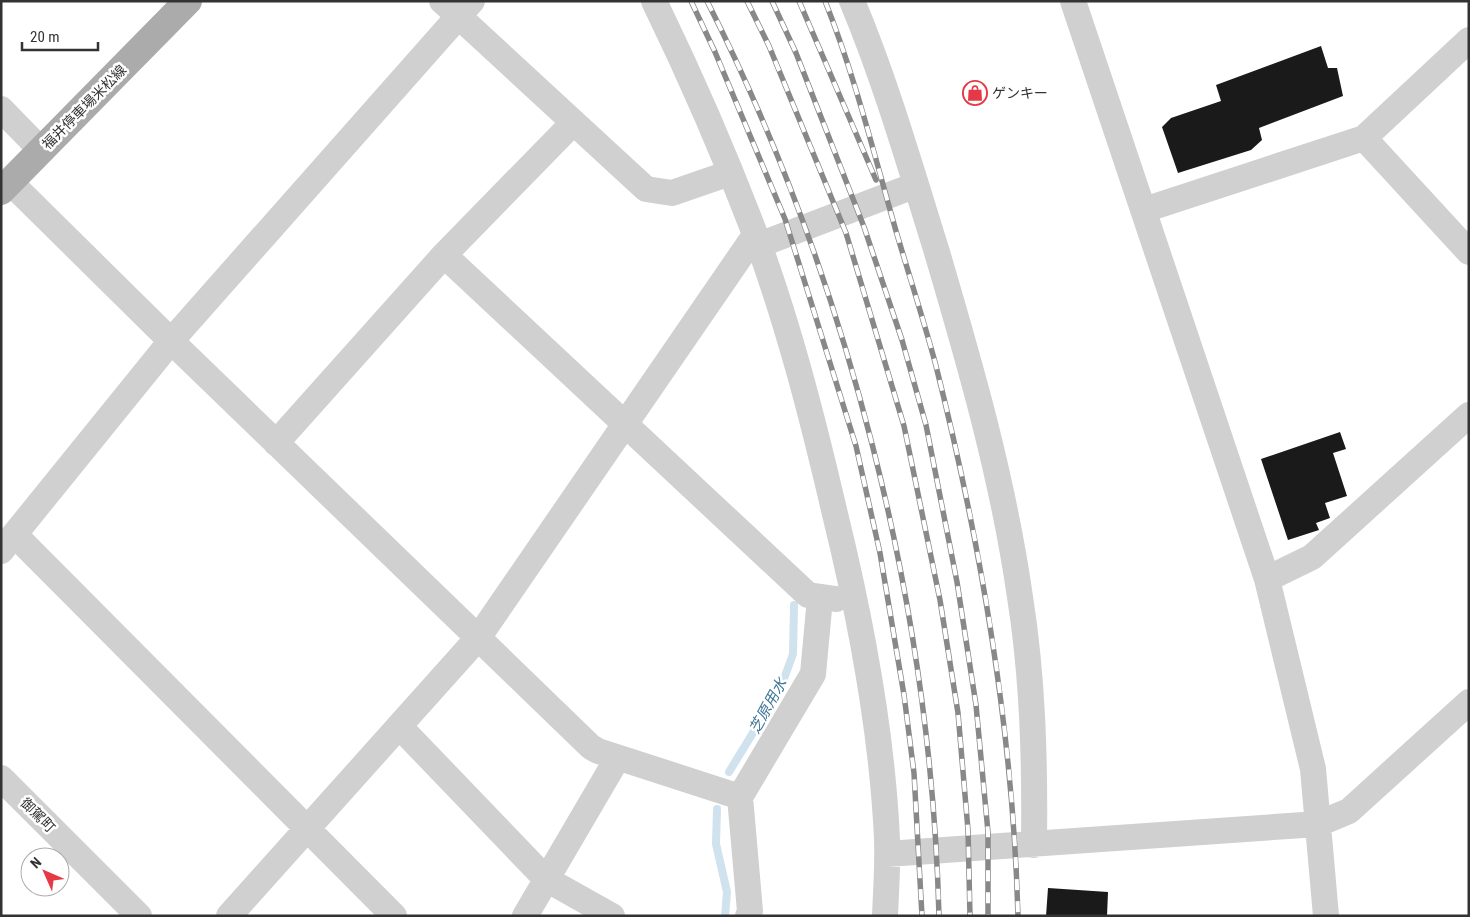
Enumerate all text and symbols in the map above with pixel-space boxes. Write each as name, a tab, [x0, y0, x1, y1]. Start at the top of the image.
scale bar	[22, 20, 99, 52]
text: 20 m	[30, 28, 60, 46]
street label: 福井停車場米松線	[39, 62, 129, 152]
shop icon: ゲンキー	[962, 80, 988, 106]
place label: ゲンキー	[992, 85, 1048, 101]
water label: 芝原用水	[746, 674, 791, 737]
street label: 御駕町	[17, 794, 59, 836]
north arrow	[20, 847, 70, 897]
text: N	[27, 854, 44, 871]

